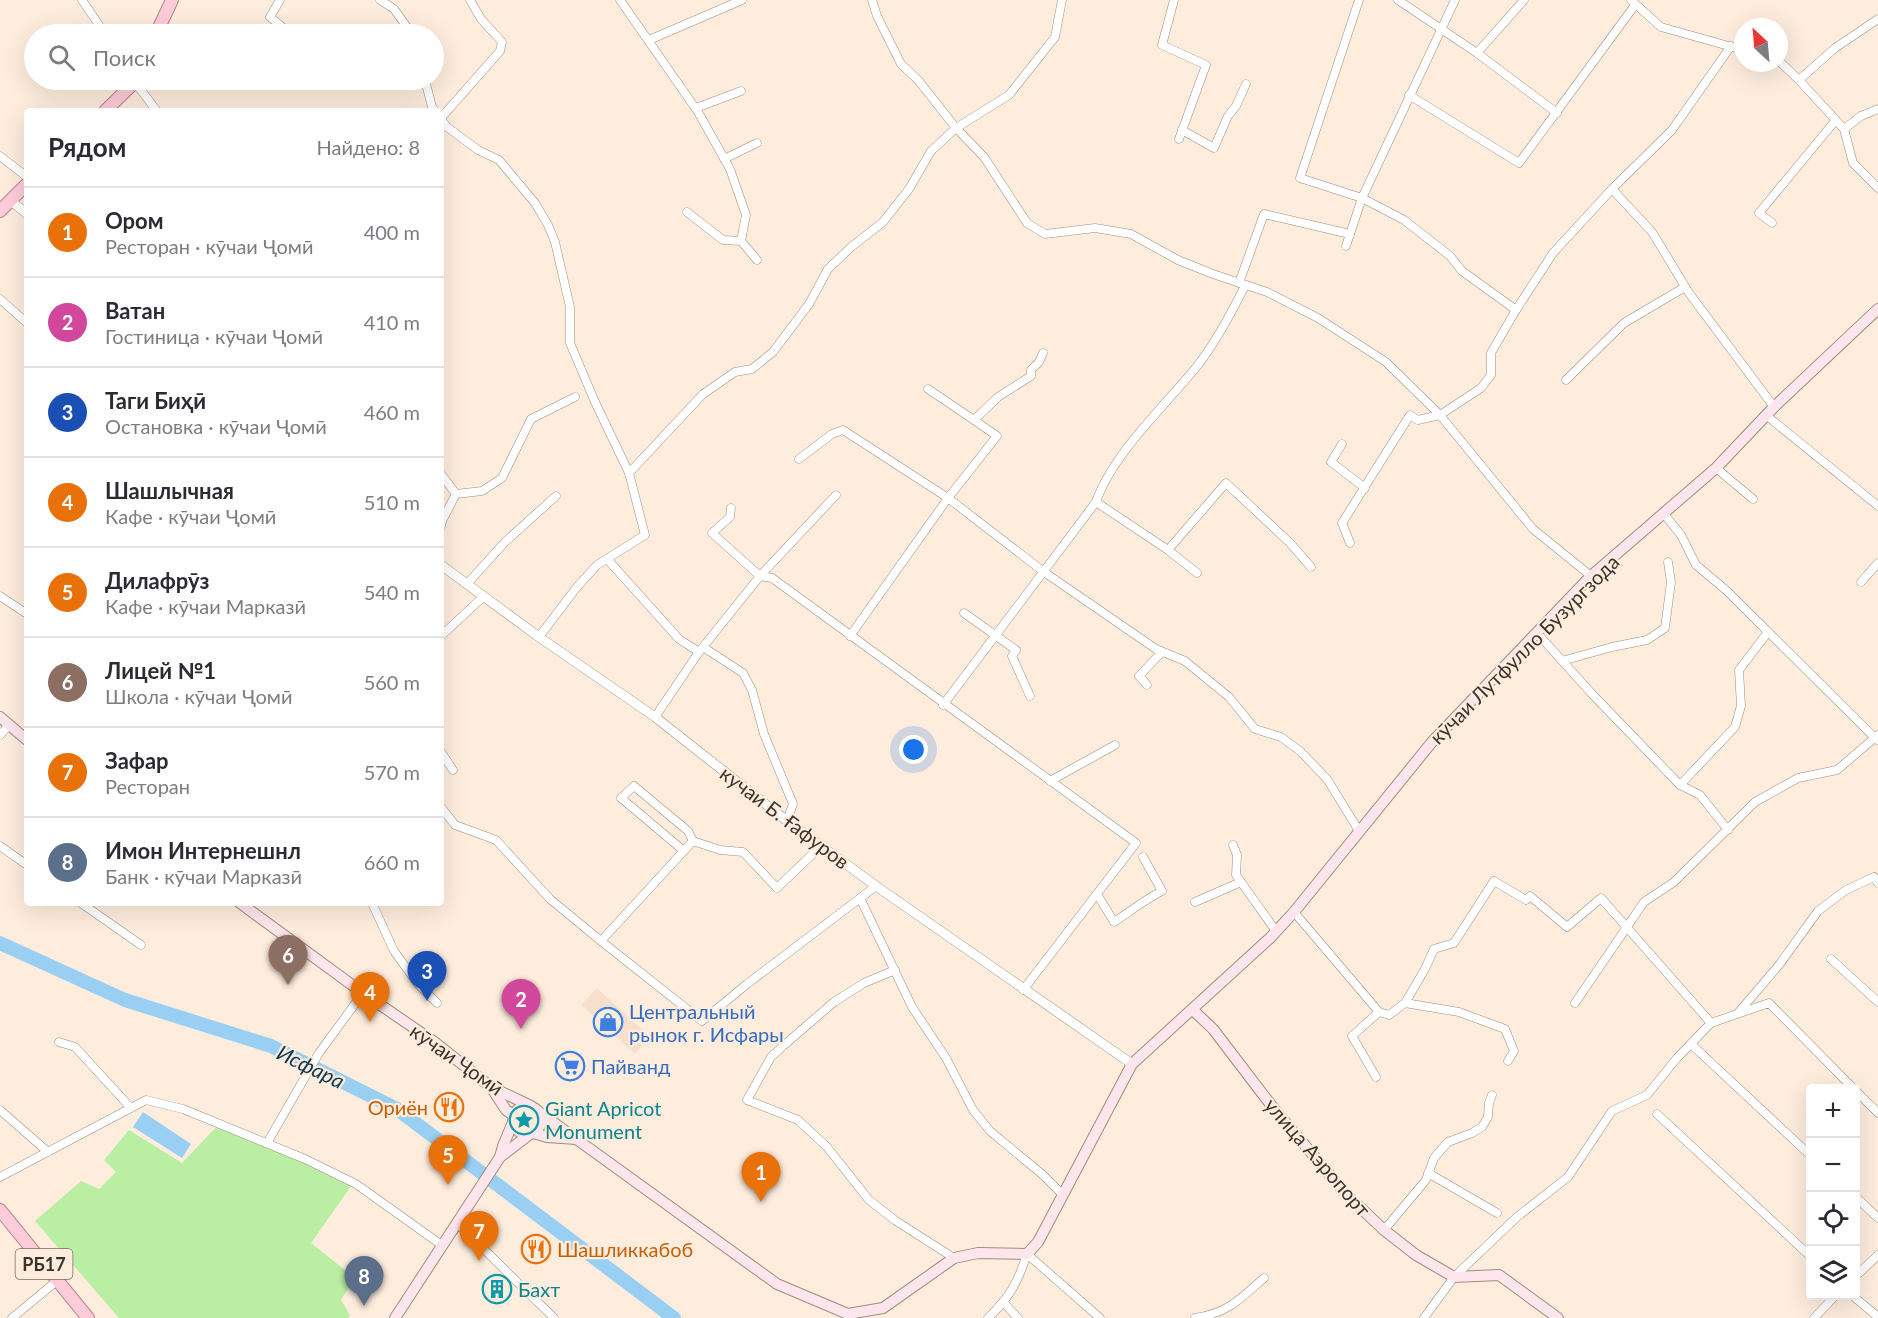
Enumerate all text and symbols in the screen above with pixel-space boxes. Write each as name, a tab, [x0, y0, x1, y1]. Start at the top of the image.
north arrow	[1734, 18, 1788, 72]
search box	[24, 24, 444, 90]
icon: search	[45, 41, 78, 74]
text: Поиск	[93, 44, 156, 71]
text: Рядом	[48, 131, 126, 163]
text: Найдено: 8	[317, 135, 420, 159]
text: Ором	[105, 207, 163, 234]
text: 1	[62, 220, 73, 244]
text: 400 m	[364, 220, 420, 244]
text: Ресторан · кӯчаи Ҷомӣ	[105, 234, 313, 258]
text: Ватан	[105, 297, 165, 324]
text: 2	[62, 310, 73, 334]
text: 410 m	[364, 310, 420, 334]
text: Гостиница · кӯчаи Ҷомӣ	[105, 324, 323, 348]
text: Таги Биҳӣ	[105, 387, 206, 414]
text: 3	[62, 400, 73, 424]
text: 460 m	[364, 400, 420, 424]
text: Остановка · кӯчаи Ҷомӣ	[105, 414, 327, 438]
text: Шашлычная	[105, 477, 234, 504]
text: 4	[62, 490, 73, 514]
text: 510 m	[364, 490, 420, 514]
text: Кафе · кӯчаи Ҷомӣ	[105, 504, 276, 528]
street label: кӯчаи Лутфулло Бузургзода	[1424, 549, 1624, 749]
text: Дилафрӯз	[105, 567, 209, 594]
text: 5	[62, 580, 73, 604]
text: 540 m	[364, 580, 420, 604]
text: Кафе · кӯчаи Марказӣ	[105, 594, 306, 618]
text: Лицей №1	[105, 657, 216, 684]
text: 6	[62, 670, 73, 694]
text: 560 m	[364, 670, 420, 694]
text: Школа · кӯчаи Ҷомӣ	[105, 684, 292, 708]
your location	[899, 735, 928, 764]
text: Зафар	[105, 747, 169, 774]
text: 7	[62, 760, 73, 784]
text: 570 m	[364, 760, 420, 784]
street label: кучаи Б. Ғафуров	[716, 761, 854, 873]
text: Ресторан	[105, 774, 190, 798]
text: Имон Интернешнл	[105, 837, 301, 864]
text: 8	[62, 850, 73, 874]
text: 660 m	[364, 850, 420, 874]
text: Банк · кӯчаи Марказӣ	[105, 864, 302, 888]
pin: 6	[268, 936, 308, 985]
pin: 3	[408, 952, 446, 1001]
pin: 4	[350, 972, 389, 1022]
pin: 2	[502, 980, 540, 1029]
place label: Центральный рынок г. Исфары	[629, 999, 784, 1046]
shop icon: Центральный рынок г. Исфары	[592, 1006, 624, 1038]
street label: кӯчаи Ҷомӣ	[406, 1018, 508, 1100]
water label: Исфара	[273, 1039, 349, 1093]
supermarket icon: Пайванд	[554, 1050, 586, 1082]
place label: Пайванд	[591, 1054, 670, 1078]
map controls	[1806, 1084, 1860, 1300]
button: +	[1806, 1084, 1860, 1138]
restaurant icon: Ориён	[433, 1091, 465, 1123]
street label: улица Аэропорт	[1260, 1093, 1376, 1221]
place label: Ориён	[368, 1095, 428, 1119]
place label: Giant Apricot Monument	[545, 1096, 661, 1143]
place icon: Giant Apricot Monument	[508, 1104, 540, 1136]
pin: 5	[428, 1136, 468, 1185]
button: −	[1806, 1138, 1860, 1192]
pin: 1	[742, 1152, 780, 1202]
button: locate	[1806, 1192, 1860, 1246]
pin: 7	[460, 1212, 498, 1261]
restaurant icon: Шашликкабоб	[520, 1233, 552, 1265]
place label: Шашликкабоб	[557, 1237, 693, 1261]
button: layers	[1806, 1246, 1860, 1300]
road number: РБ17	[15, 1249, 72, 1279]
pin: 8	[344, 1256, 384, 1306]
building icon: Бахт	[481, 1273, 513, 1305]
place label: Бахт	[518, 1277, 560, 1301]

